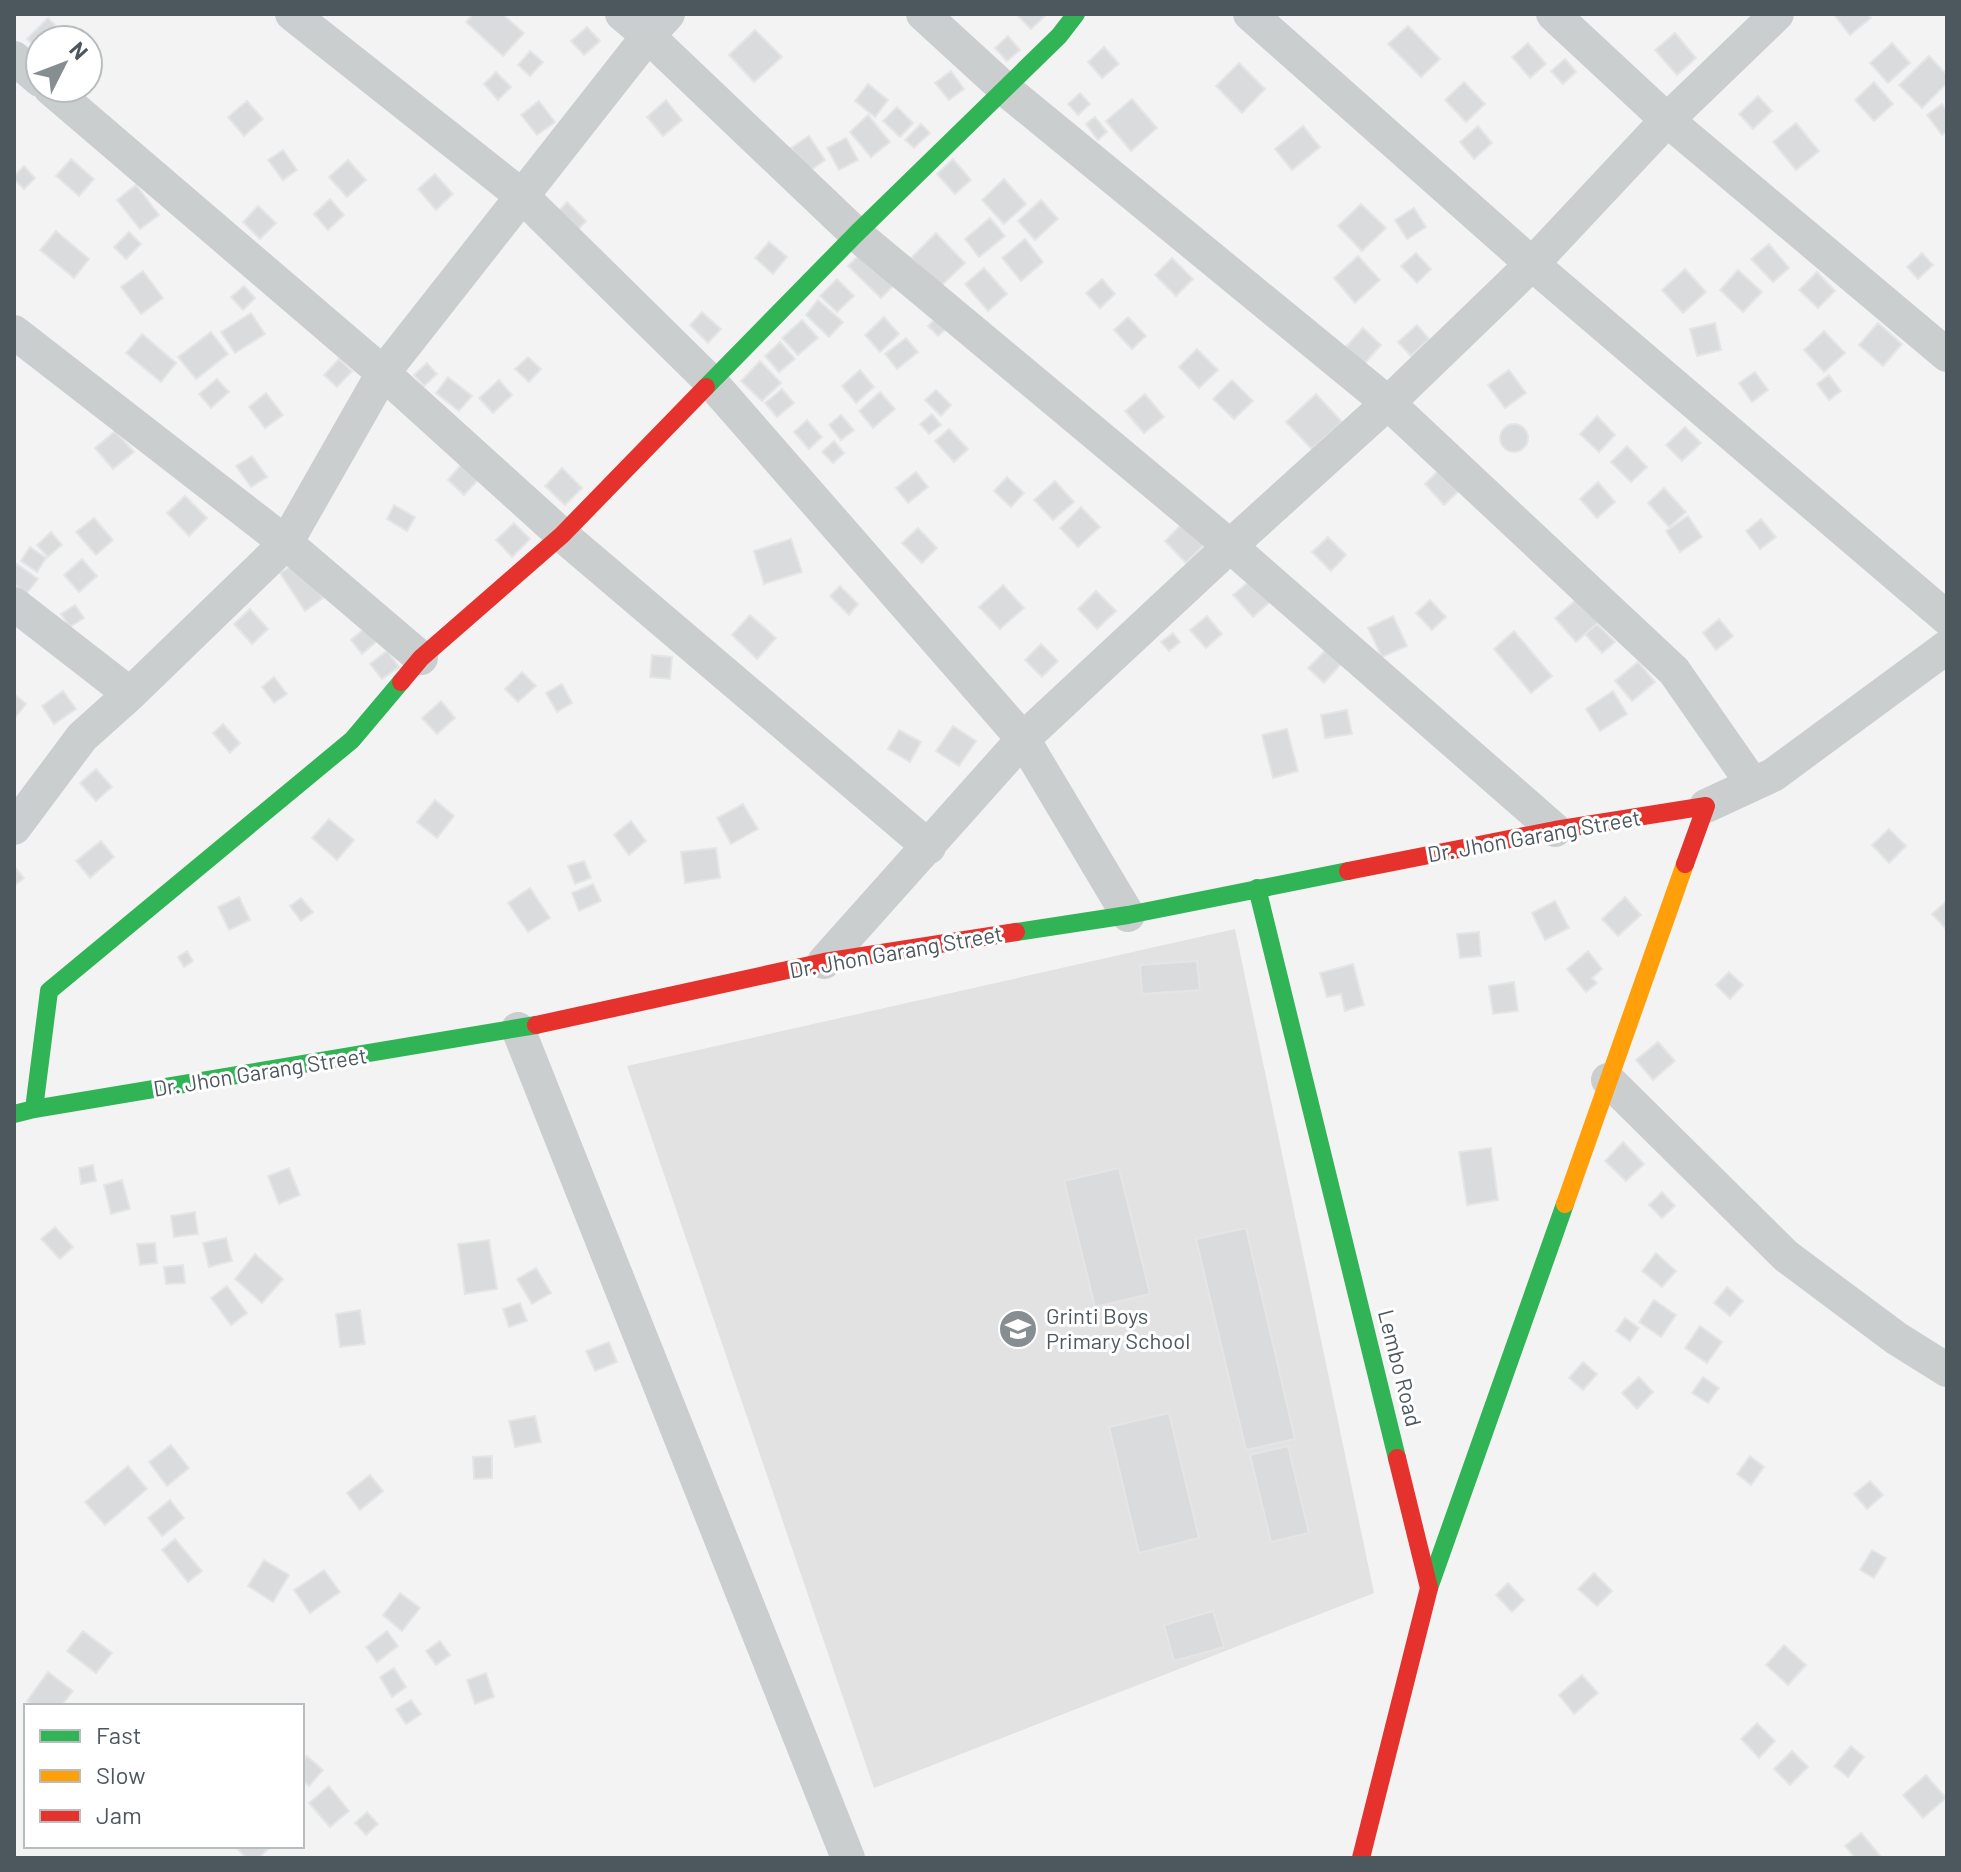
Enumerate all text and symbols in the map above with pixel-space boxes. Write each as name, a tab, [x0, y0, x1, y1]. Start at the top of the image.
north arrow	[24, 24, 104, 104]
text: N	[65, 36, 94, 64]
street label: Dr. Jhon Garang Street	[1425, 803, 1642, 867]
street label: Dr. Jhon Garang Street	[787, 919, 1004, 983]
street label: Dr. Jhon Garang Street	[151, 1041, 368, 1101]
place label: Grinti Boys Primary School	[1046, 1302, 1190, 1353]
street label: Lembo Road	[1374, 1307, 1428, 1429]
school or university icon: Grinti Boys Primary School	[997, 1308, 1039, 1350]
legend	[24, 1704, 304, 1848]
text: Fast	[96, 1720, 141, 1749]
text: Slow	[96, 1760, 145, 1789]
text: Jam	[96, 1800, 142, 1829]

